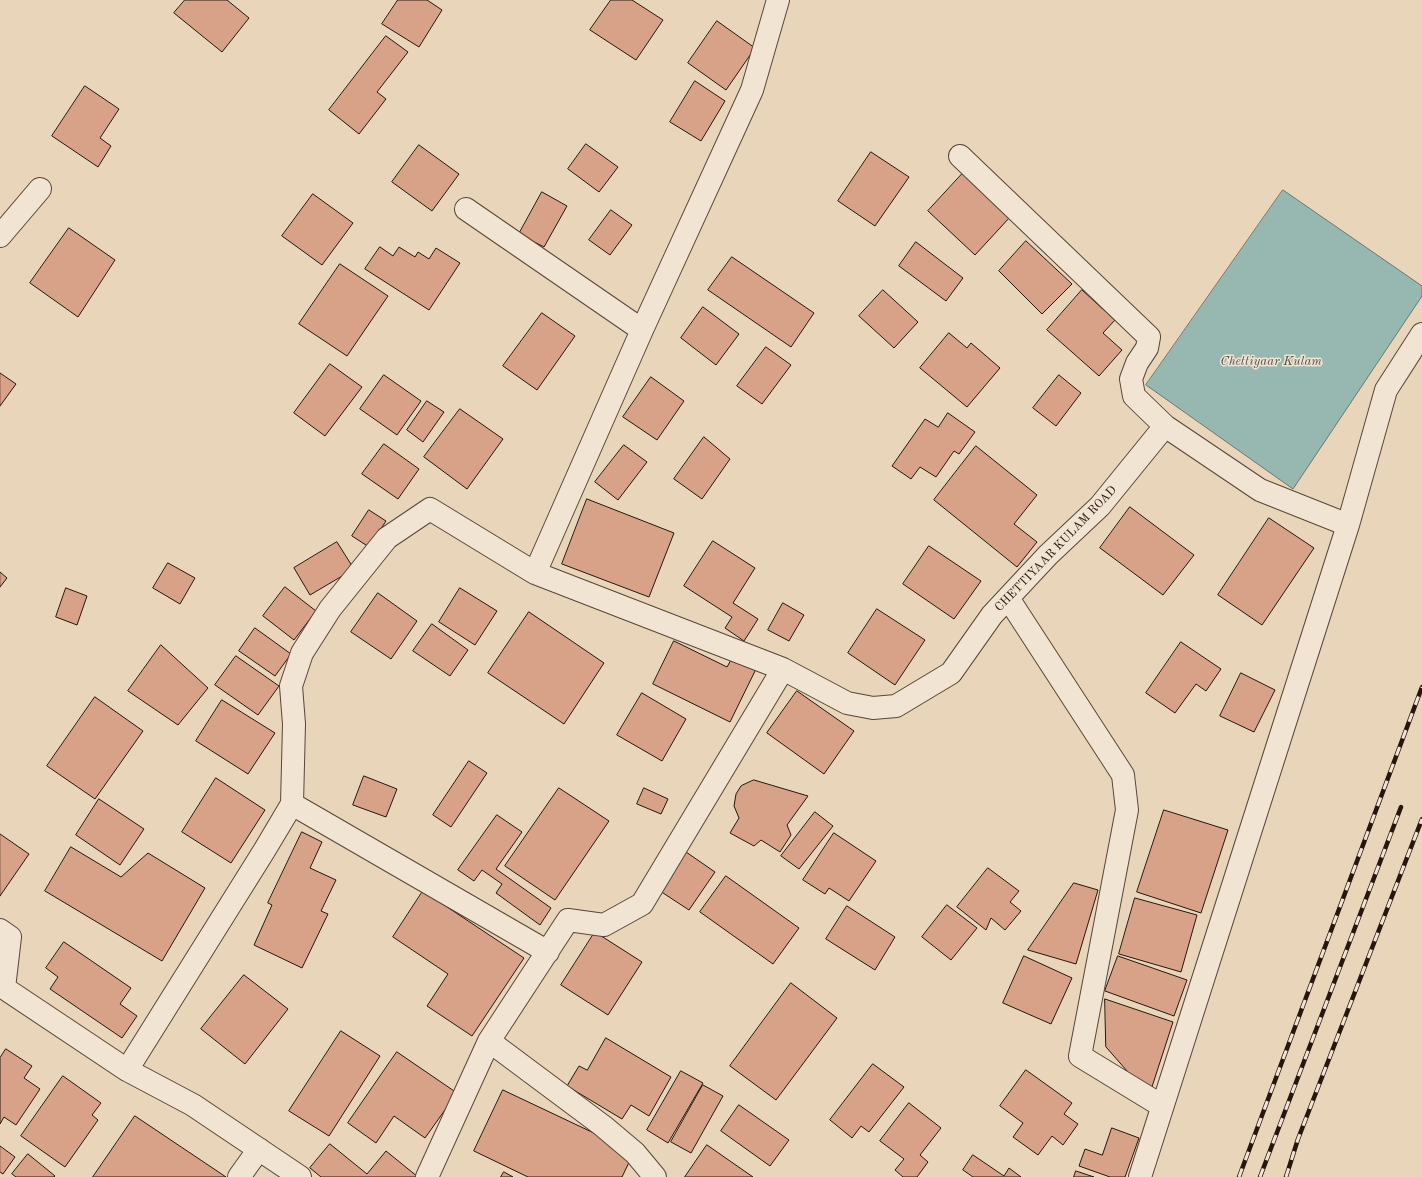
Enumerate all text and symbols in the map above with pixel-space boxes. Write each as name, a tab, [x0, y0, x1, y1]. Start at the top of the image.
water label: Chettiyaar Kulam	[1220, 354, 1322, 370]
street label: CHETTIYAAR KULAM ROAD	[992, 483, 1120, 615]

